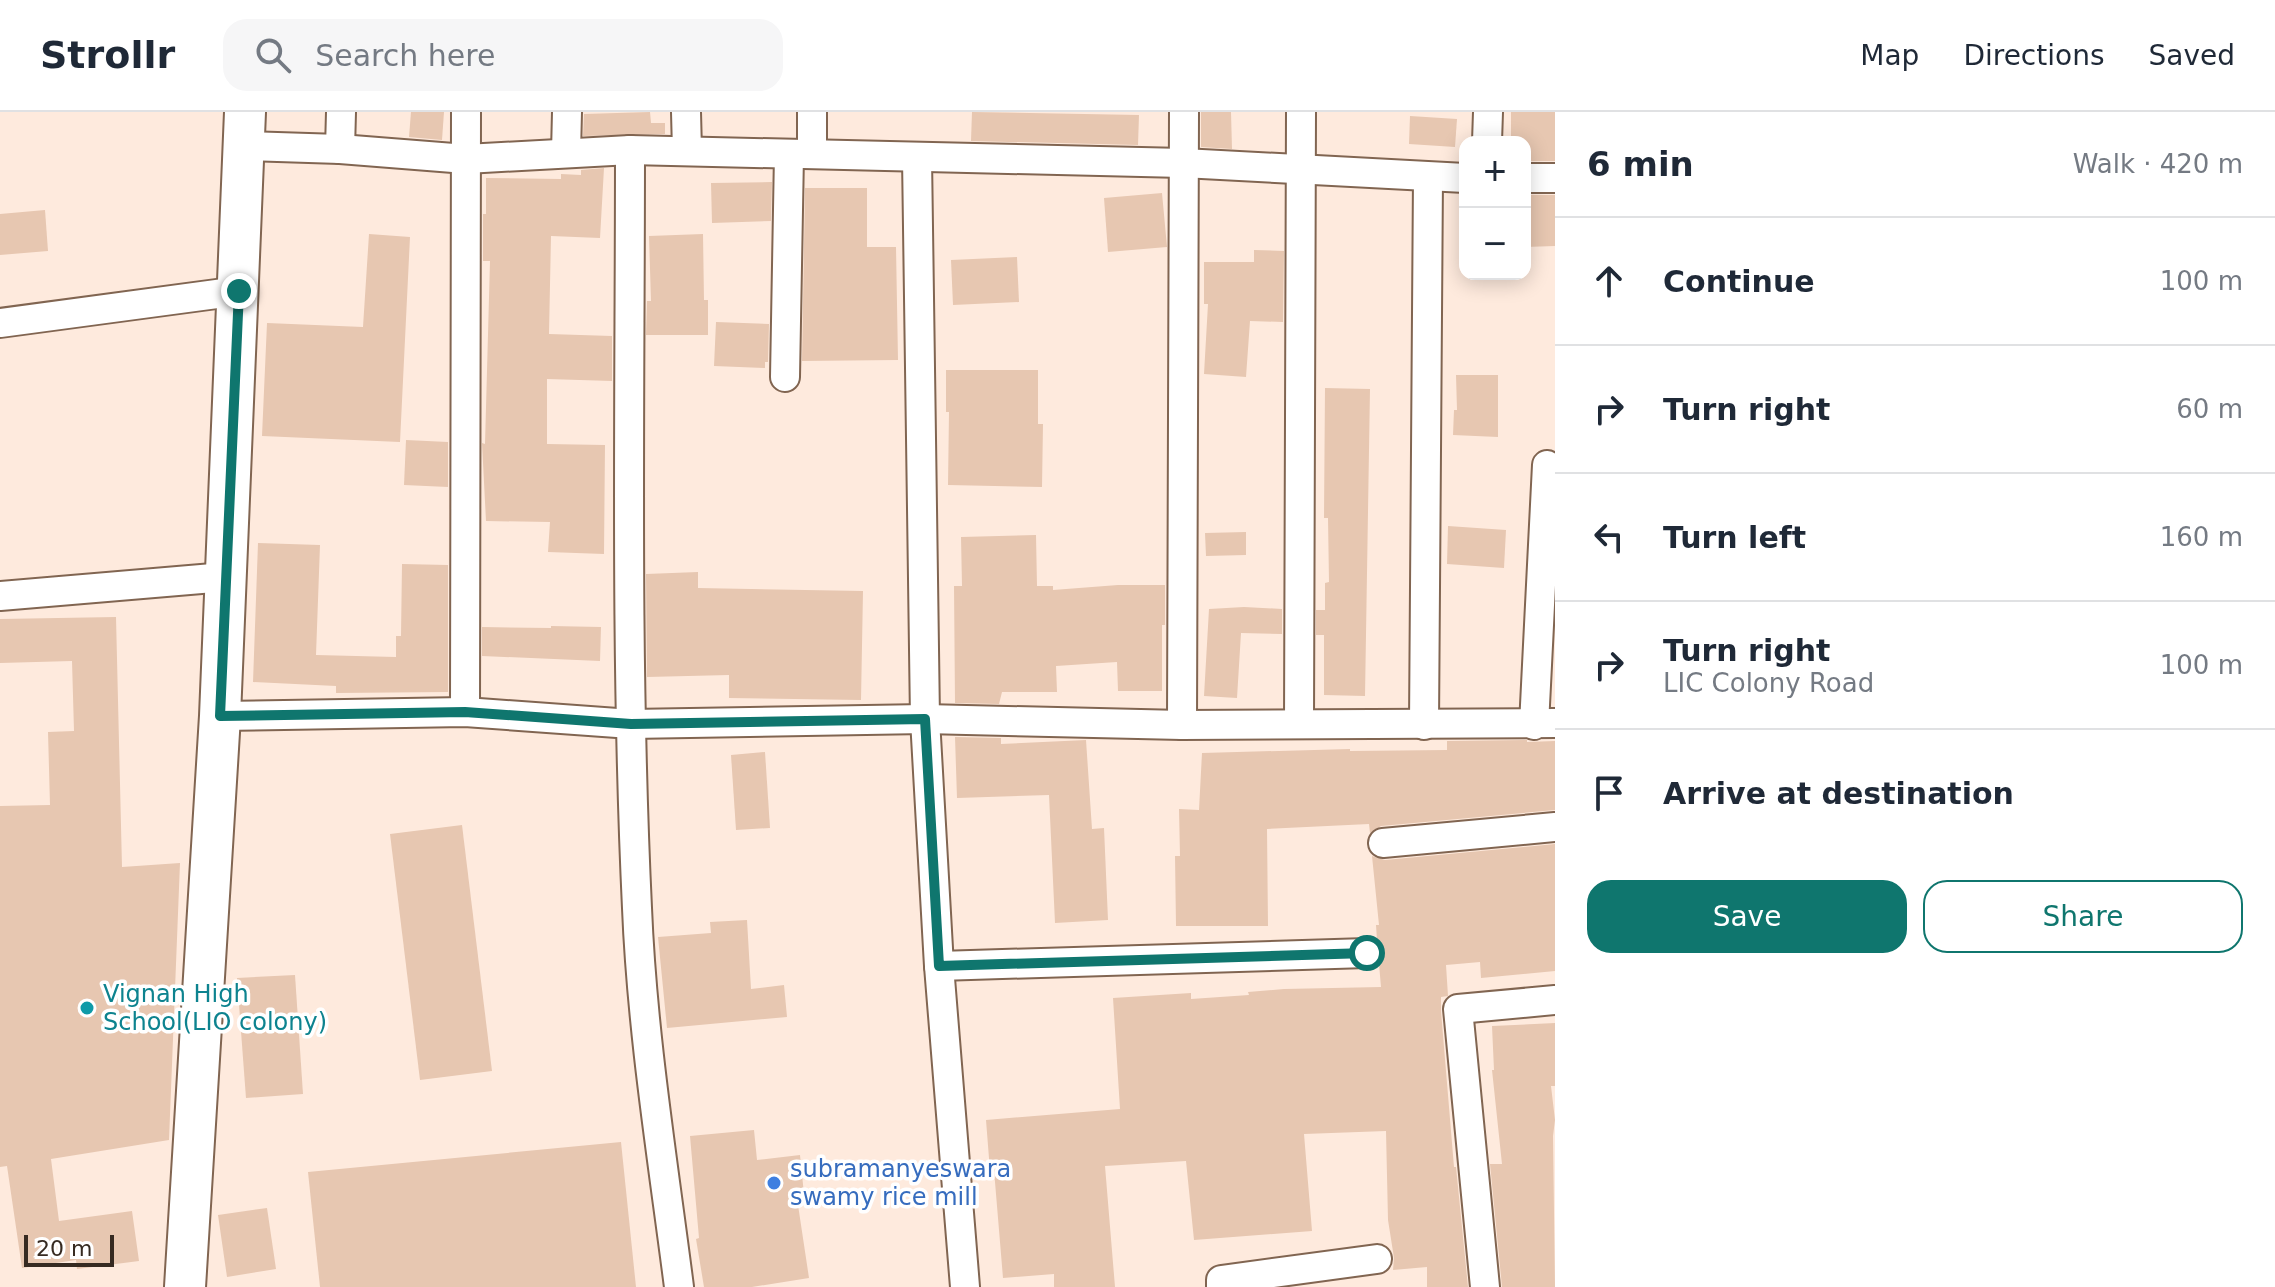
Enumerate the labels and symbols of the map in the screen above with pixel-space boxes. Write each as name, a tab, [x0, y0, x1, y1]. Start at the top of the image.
route end	[221, 273, 257, 309]
route start	[1349, 935, 1385, 971]
place label: Vignan High School(LIO colony)	[103, 980, 327, 1036]
marker: Vignan High School(LIO colony)	[78, 999, 96, 1017]
place label: subramanyeswara swamy rice mill	[790, 1155, 1011, 1211]
marker: subramanyeswara swamy rice mill	[765, 1174, 783, 1192]
scale bar	[24, 1231, 114, 1267]

